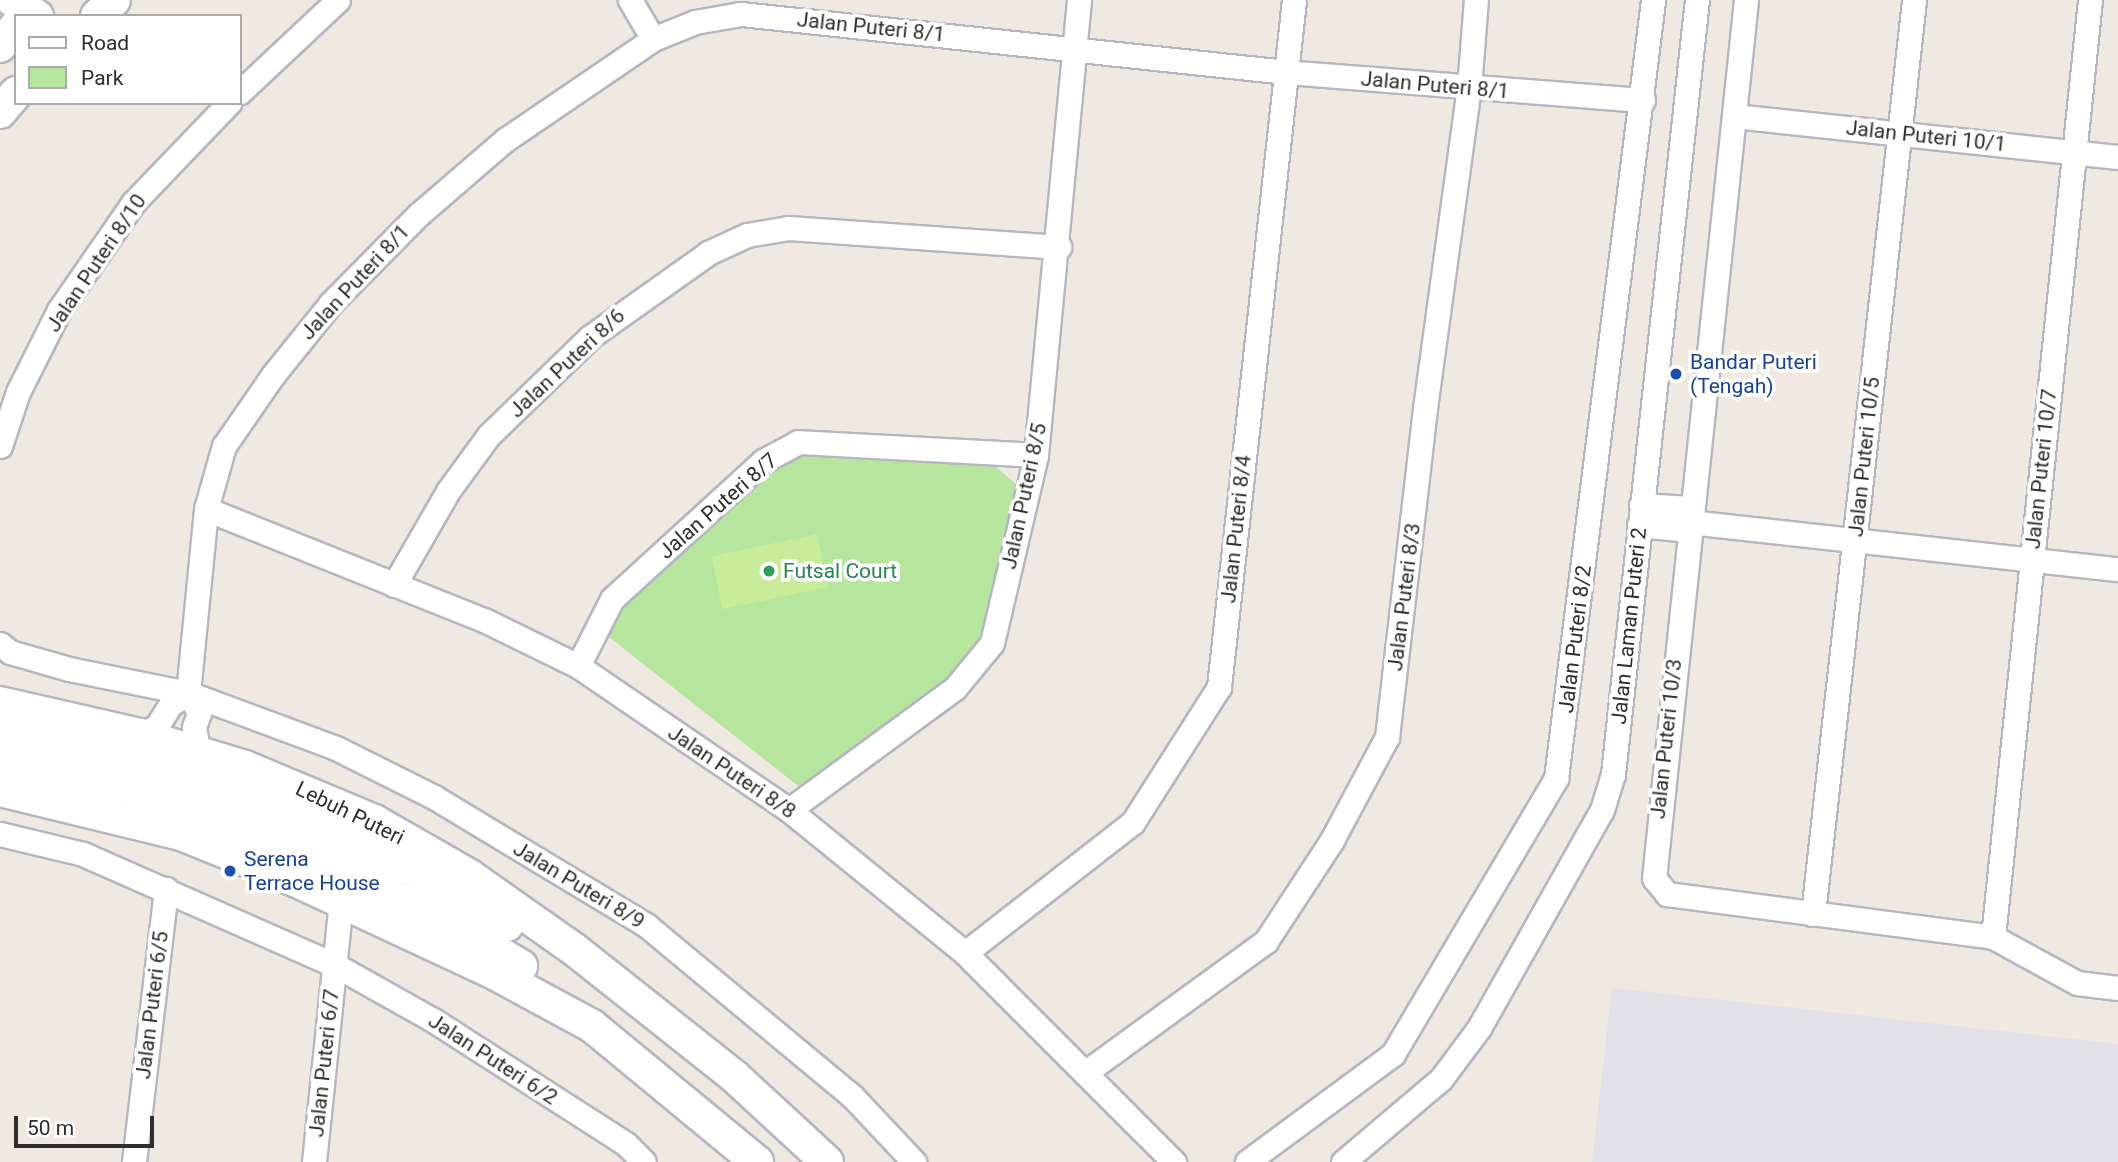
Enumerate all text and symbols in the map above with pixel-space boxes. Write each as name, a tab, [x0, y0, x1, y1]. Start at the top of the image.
street label: Jalan Puteri 8/1	[796, 7, 946, 47]
legend	[14, 14, 242, 105]
text: Road	[81, 31, 129, 55]
text: Park	[81, 66, 123, 90]
street label: Jalan Puteri 8/1	[1360, 66, 1510, 104]
street label: Jalan Puteri 10/1	[1845, 115, 2007, 157]
street label: Jalan Puteri 8/10	[41, 189, 151, 337]
street label: Jalan Puteri 8/1	[295, 219, 415, 345]
street label: Jalan Puteri 8/6	[504, 303, 630, 423]
place label: Bandar Puteri (Tengah)	[1690, 349, 1817, 399]
marker: Bandar Puteri (Tengah)	[1668, 366, 1684, 382]
street label: Jalan Puteri 10/5	[1843, 376, 1885, 538]
street label: Jalan Puteri 10/7	[2020, 388, 2062, 550]
street label: Jalan Puteri 8/5	[996, 421, 1052, 571]
street label: Jalan Puteri 8/7	[654, 448, 782, 564]
street label: Jalan Puteri 8/4	[1216, 454, 1256, 604]
street label: Jalan Puteri 8/3	[1382, 522, 1426, 672]
street label: Jalan Laman Puteri 2	[1606, 526, 1652, 726]
place label: Futsal Court	[783, 558, 897, 584]
marker: Futsal Court	[761, 563, 777, 579]
street label: Jalan Puteri 8/2	[1553, 564, 1597, 714]
street label: Jalan Puteri 10/3	[1645, 658, 1687, 820]
street label: Jalan Puteri 8/8	[663, 720, 801, 824]
street label: Lebuh Puteri	[292, 776, 408, 850]
street label: Jalan Puteri 8/9	[509, 836, 649, 934]
place label: Serena Terrace House	[244, 846, 380, 896]
marker: Serena Terrace House	[222, 863, 238, 879]
street label: Jalan Puteri 6/5	[130, 930, 174, 1080]
street label: Jalan Puteri 6/7	[304, 988, 344, 1138]
street label: Jalan Puteri 6/2	[424, 1008, 562, 1110]
scale bar	[18, 1102, 158, 1146]
text: 50 m	[27, 1116, 74, 1140]

